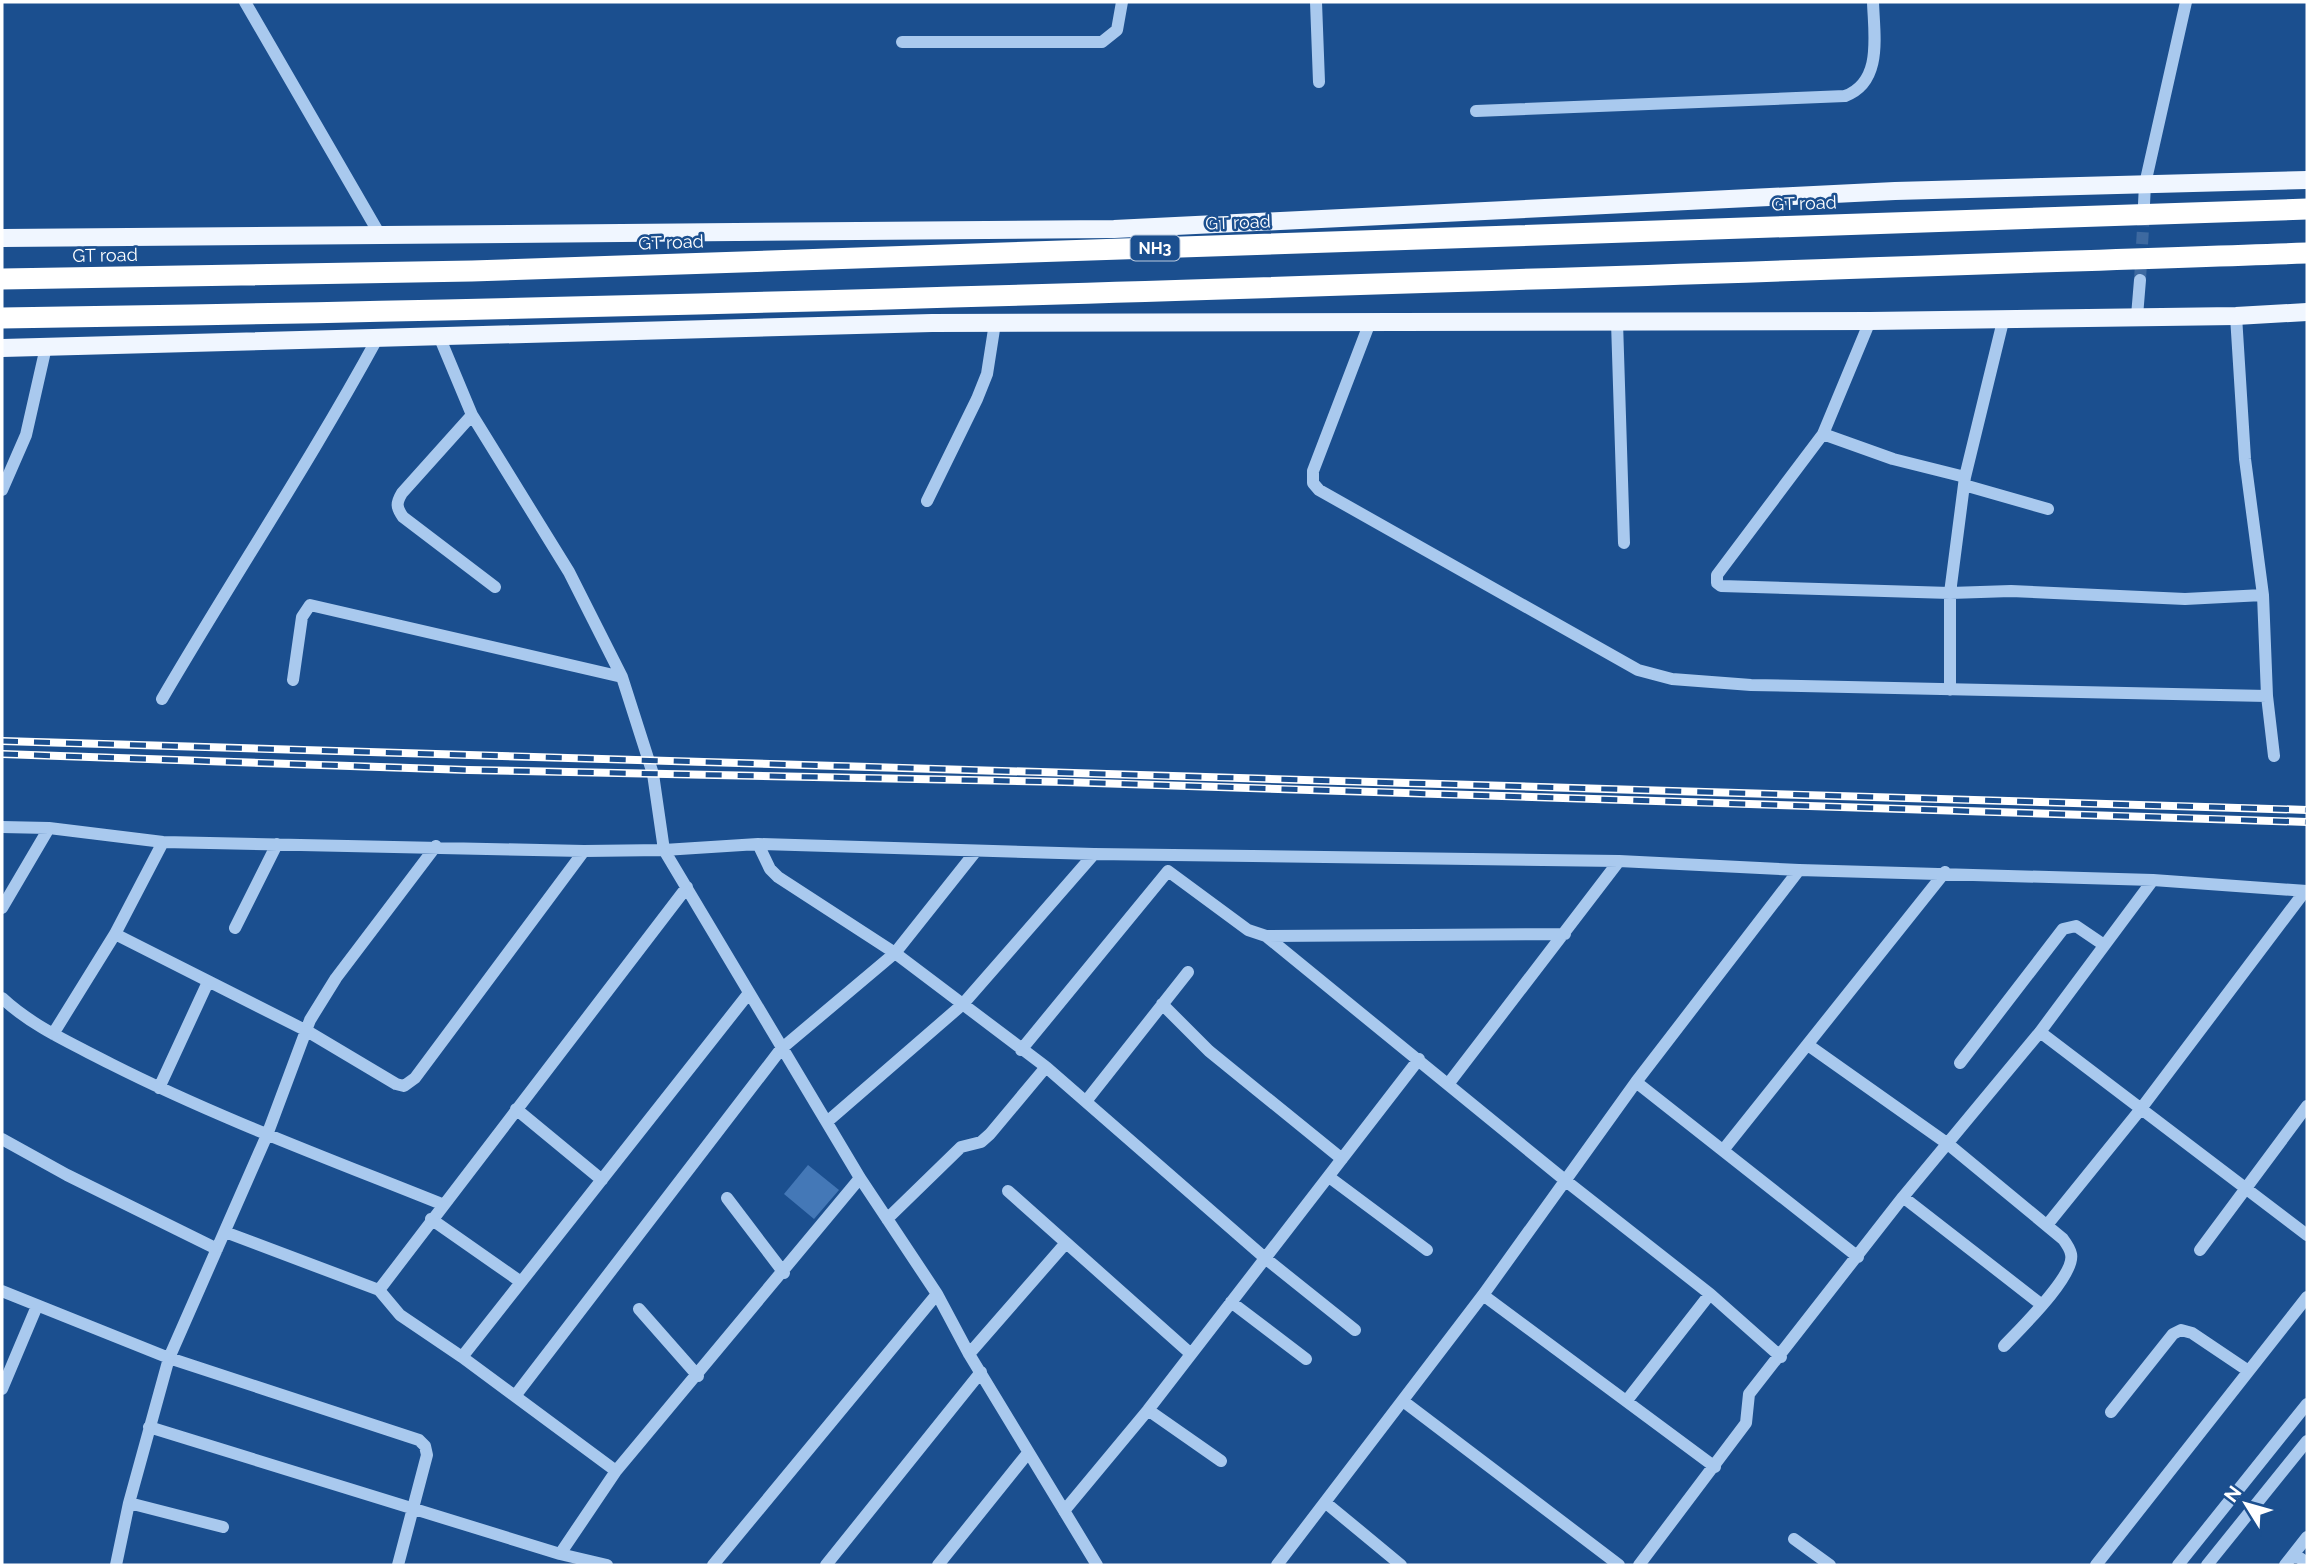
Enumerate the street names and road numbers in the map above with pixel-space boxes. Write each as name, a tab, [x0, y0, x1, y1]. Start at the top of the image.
street label: GT road	[1771, 191, 1837, 215]
street label: GT road	[1205, 210, 1271, 234]
street label: GT road	[638, 230, 704, 254]
road number: NH3	[1130, 236, 1180, 260]
street label: GT road	[72, 244, 138, 266]

